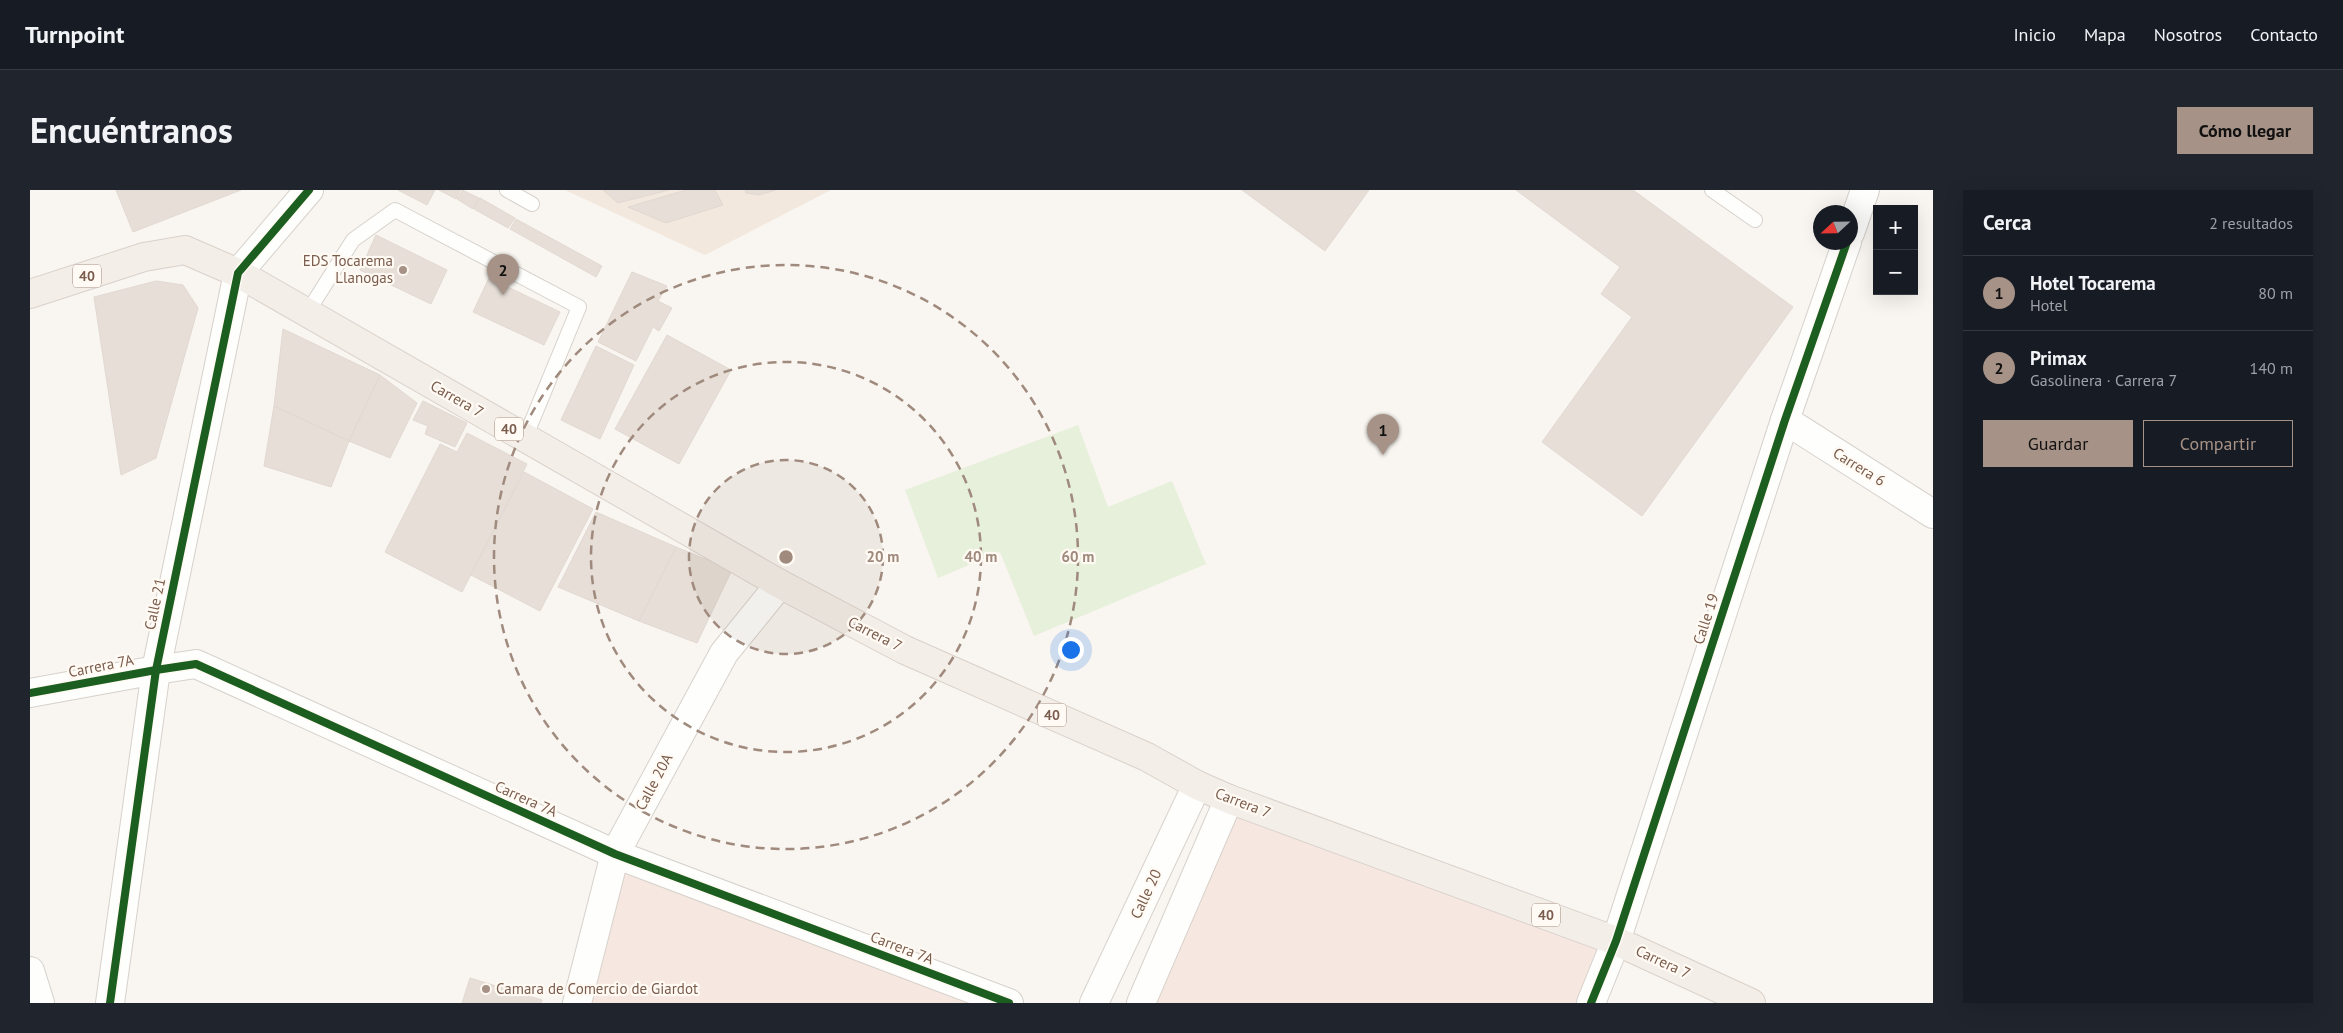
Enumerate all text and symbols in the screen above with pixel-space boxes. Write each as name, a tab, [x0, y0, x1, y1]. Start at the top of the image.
text: Turnpoint	[25, 19, 124, 50]
text: Inicio	[2013, 23, 2056, 46]
text: Mapa	[2084, 23, 2126, 46]
text: Nosotros	[2154, 23, 2222, 46]
text: Contacto	[2250, 23, 2318, 46]
text: Encuéntranos	[30, 107, 233, 153]
button: Cómo llegar	[2177, 107, 2313, 154]
north arrow	[1813, 205, 1858, 250]
map controls	[1873, 205, 1918, 295]
button: +	[1873, 205, 1918, 250]
text: Cerca	[1983, 209, 2032, 236]
text: 2 resultados	[2209, 213, 2293, 233]
button: −	[1873, 250, 1918, 295]
place label: EDS Tocarema Llanogas	[303, 251, 393, 287]
pin: 2	[487, 254, 519, 295]
road number: 40	[73, 264, 101, 288]
marker: EDS Tocarema Llanogas	[397, 264, 409, 276]
text: Hotel Tocarema	[2030, 271, 2156, 295]
text: 1	[1994, 283, 2004, 303]
text: 80 m	[2258, 283, 2293, 303]
text: Hotel	[2030, 295, 2067, 315]
text: Primax	[2030, 346, 2087, 370]
text: 2	[1994, 358, 2004, 378]
text: 140 m	[2250, 358, 2293, 378]
text: Gasolinera · Carrera 7	[2030, 370, 2177, 390]
street label: Carrera 7	[427, 376, 487, 421]
pin: 1	[1367, 414, 1399, 455]
road number: 40	[495, 418, 523, 440]
button: Guardar	[1983, 420, 2133, 467]
button: Compartir	[2143, 420, 2293, 467]
street label: Carrera 6	[1830, 443, 1889, 490]
text: 20 m	[867, 547, 899, 566]
text: 40 m	[965, 547, 997, 566]
text: 60 m	[1062, 547, 1094, 566]
centre of rings	[777, 548, 795, 566]
street label: Calle 21	[140, 576, 169, 632]
street label: Calle 19	[1688, 591, 1723, 647]
street label: Carrera 7	[845, 612, 906, 655]
your location	[1058, 637, 1084, 663]
street label: Carrera 7A	[67, 650, 135, 681]
road number: 40	[1038, 704, 1066, 726]
street label: Calle 20A	[631, 750, 676, 813]
street label: Carrera 7A	[492, 776, 561, 821]
street label: Carrera 7	[1213, 783, 1274, 822]
street label: Calle 20	[1126, 866, 1165, 922]
road number: 40	[1532, 904, 1560, 926]
street label: Carrera 7A	[868, 927, 937, 968]
street label: Carrera 7	[1633, 941, 1694, 982]
place label: Camara de Comercio de Giardot	[496, 979, 698, 998]
marker: Camara de Comercio de Giardot	[480, 983, 492, 995]

